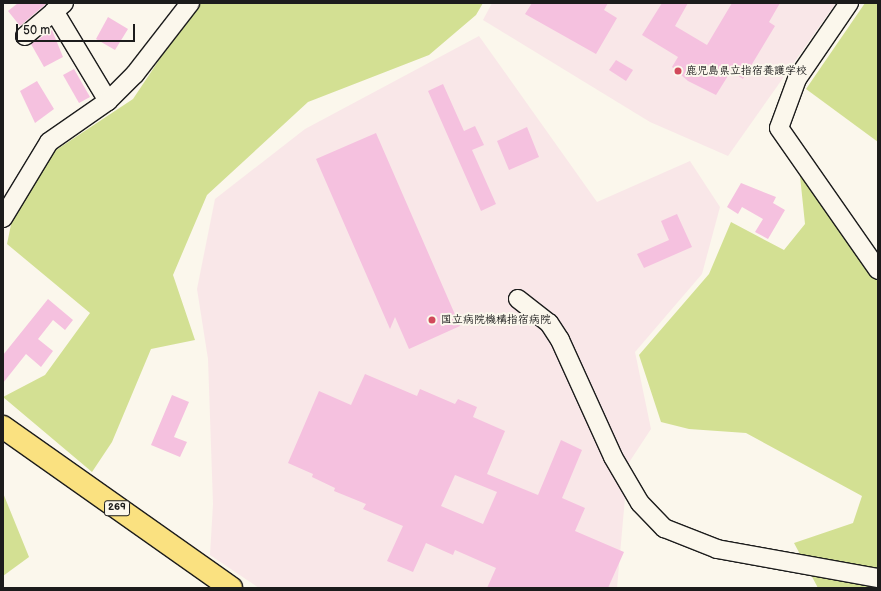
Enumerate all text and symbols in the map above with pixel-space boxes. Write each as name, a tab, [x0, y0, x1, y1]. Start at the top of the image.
scale bar	[18, 16, 137, 42]
text: 50 m	[23, 23, 50, 38]
place label: 鹿児島県立指宿養護学校	[686, 64, 807, 78]
marker: 鹿児島県立指宿養護学校	[673, 66, 683, 76]
place label: 国立病院機構指宿病院	[441, 313, 551, 327]
marker: 国立病院機構指宿病院	[426, 314, 438, 326]
road number: 269	[104, 500, 130, 516]

